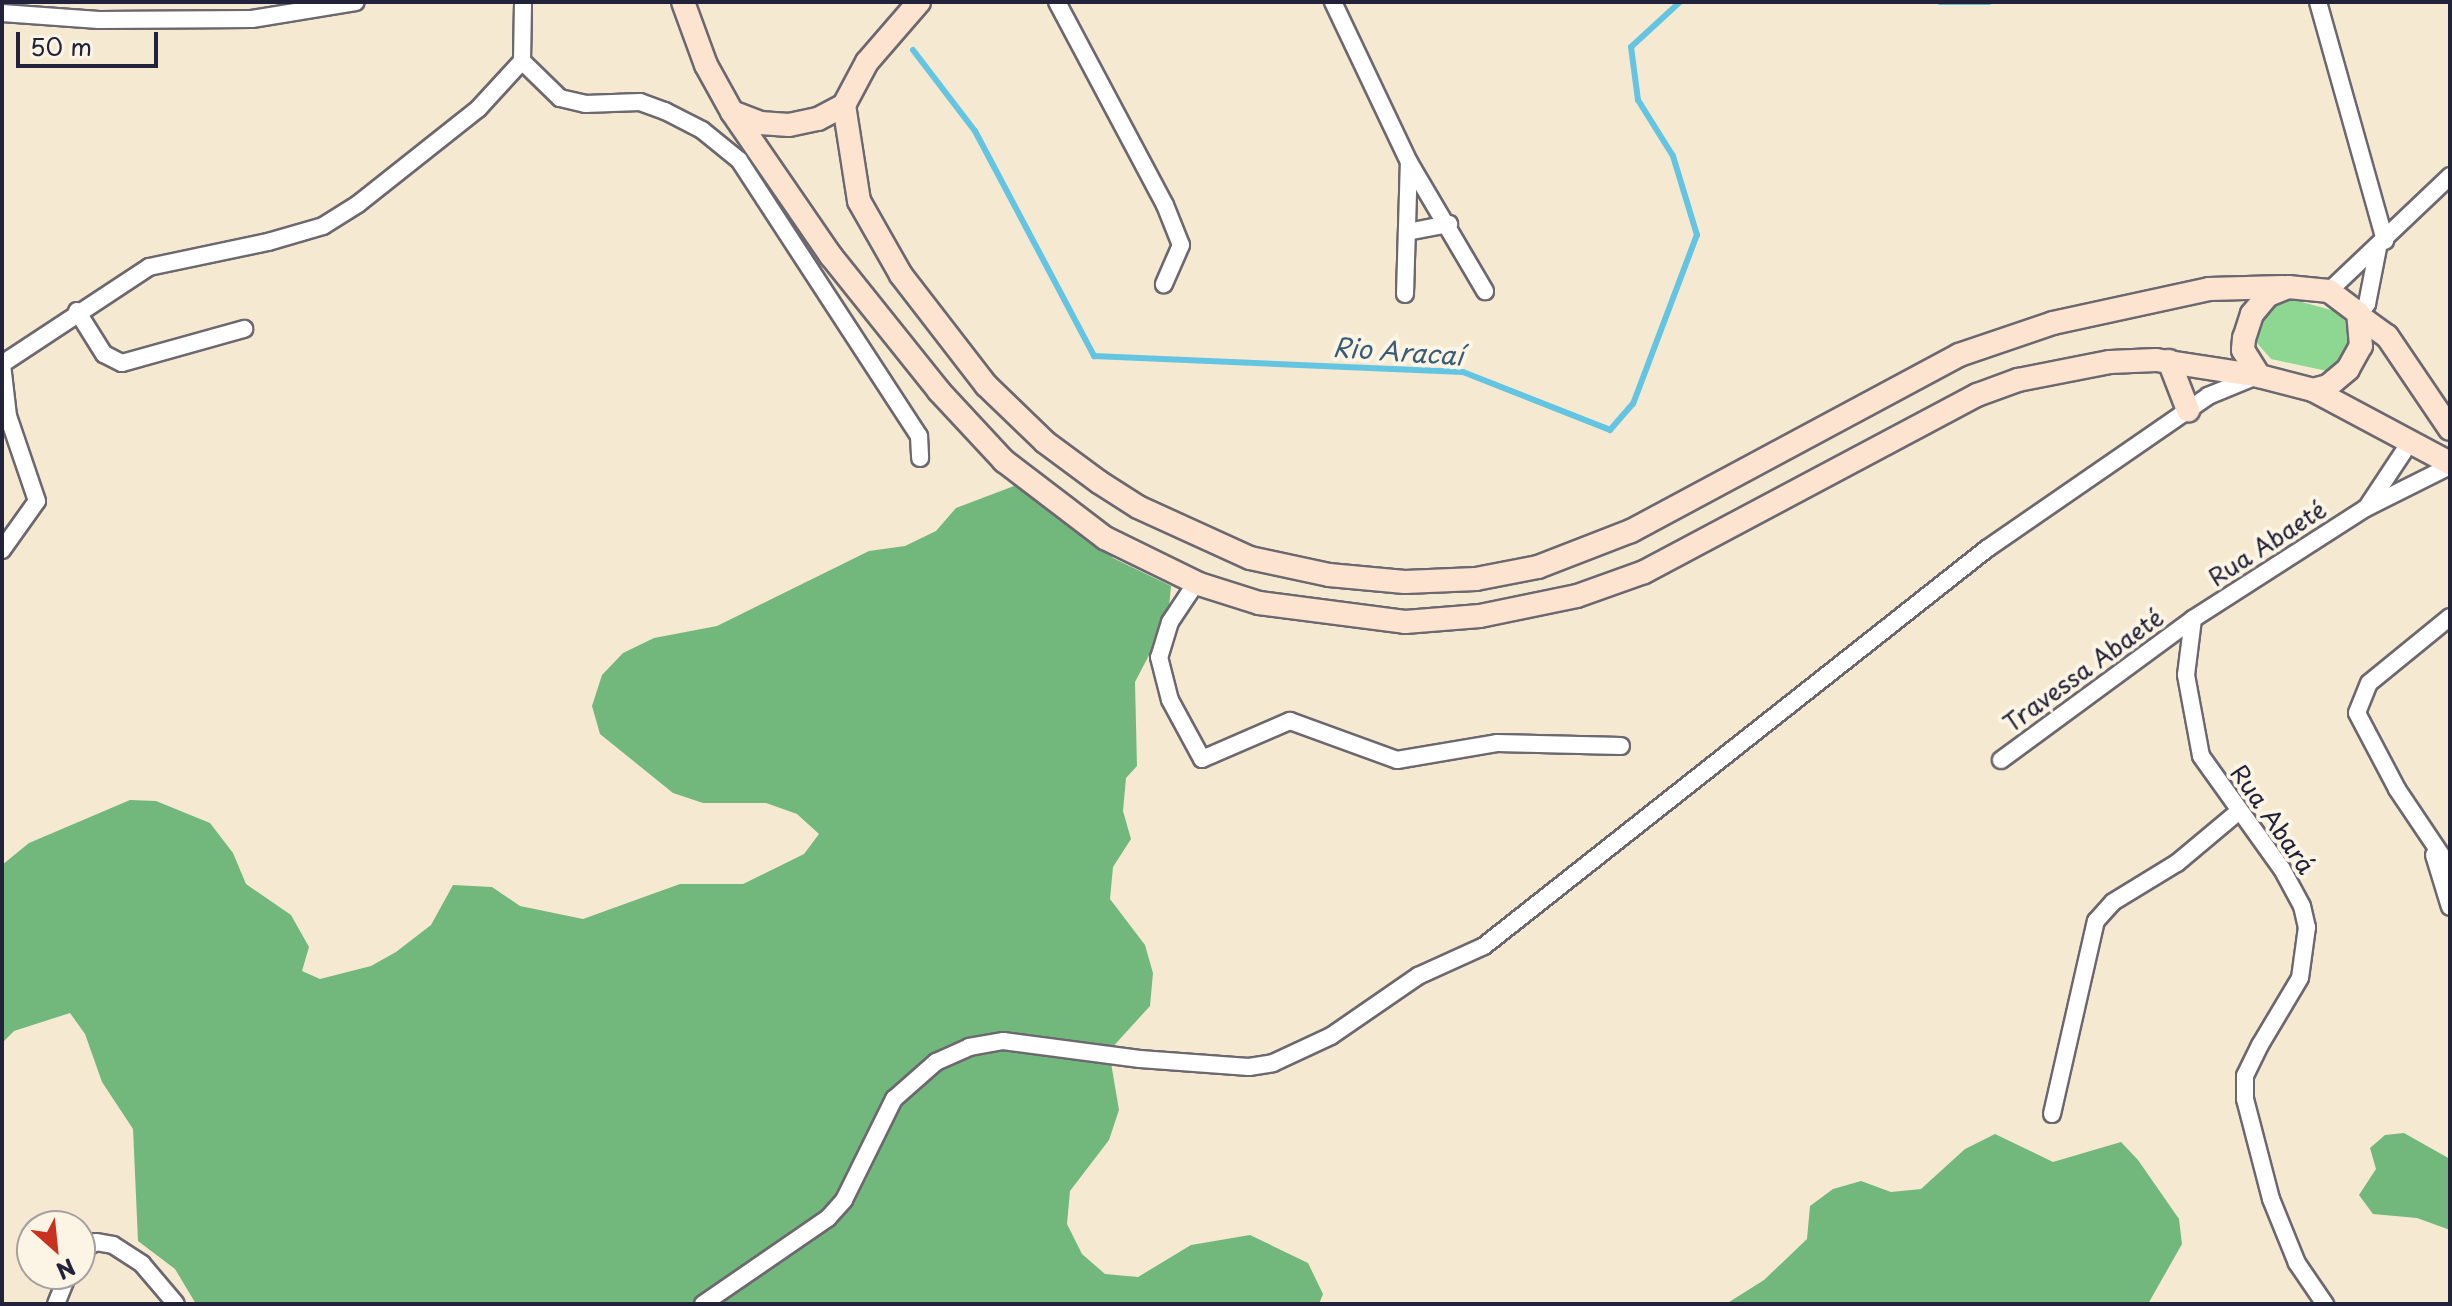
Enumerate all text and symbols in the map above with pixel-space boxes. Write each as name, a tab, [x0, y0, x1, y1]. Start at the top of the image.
scale bar	[20, 16, 162, 66]
text: 50 m	[30, 28, 92, 64]
water label: Rio Aracaí	[1330, 331, 1466, 371]
street label: Rua Abaeté	[2203, 494, 2331, 592]
street label: Travessa Abaeté	[1997, 602, 2169, 738]
street label: Rua Abará	[2225, 759, 2321, 879]
north arrow	[16, 1210, 96, 1290]
text: N	[51, 1251, 81, 1289]

